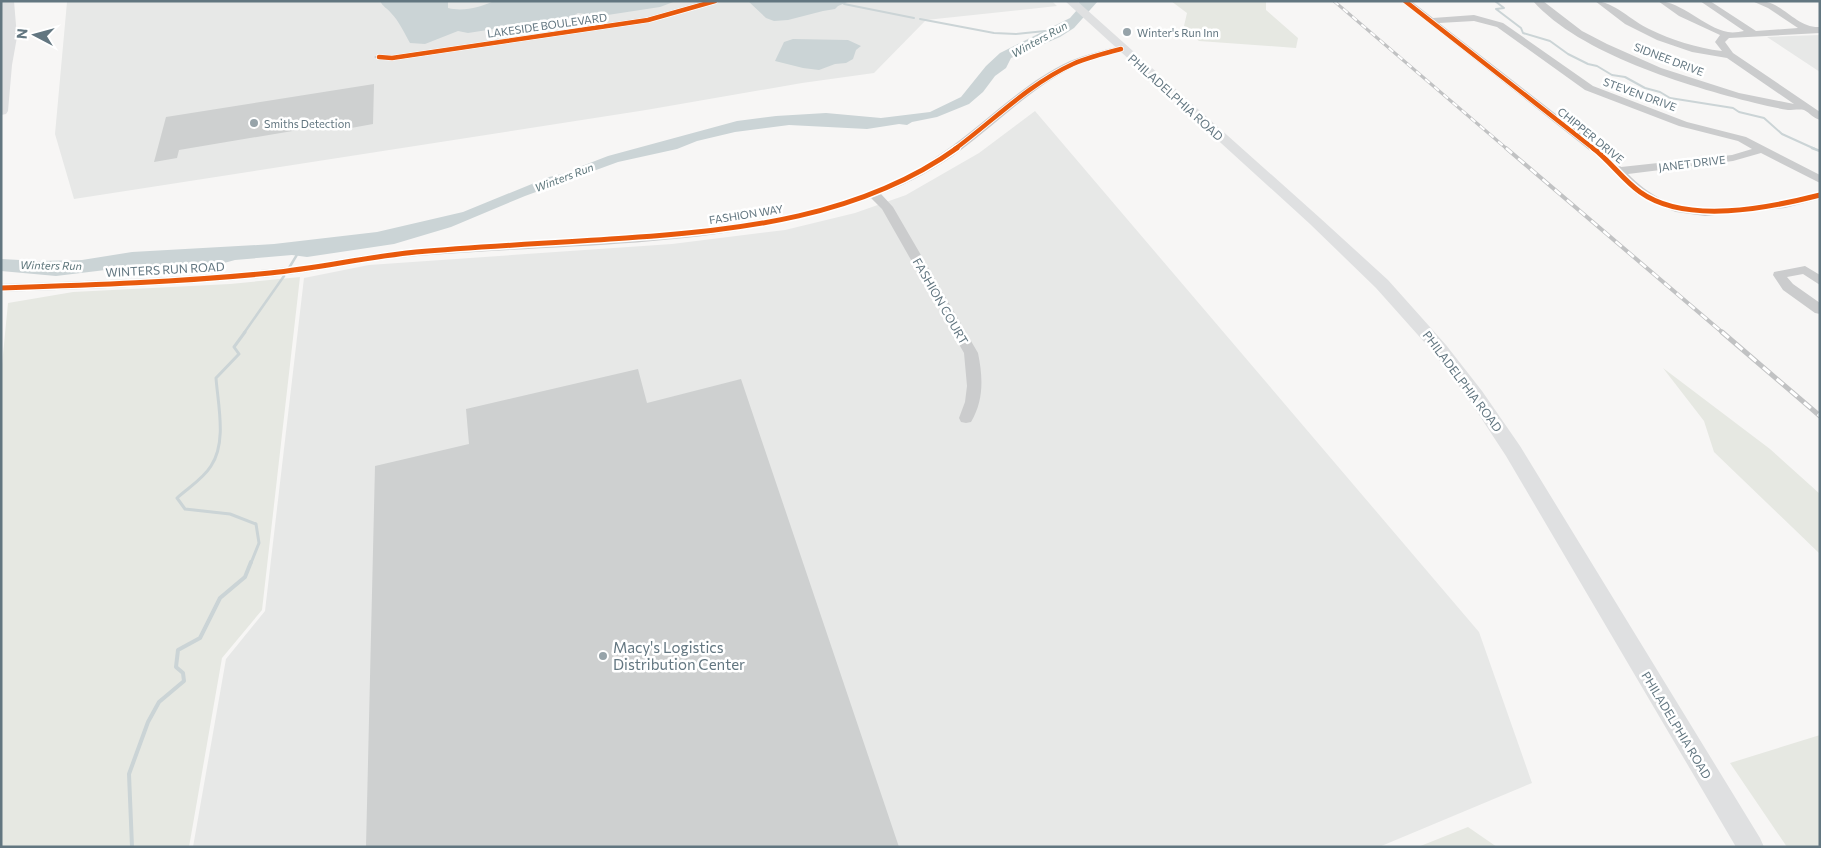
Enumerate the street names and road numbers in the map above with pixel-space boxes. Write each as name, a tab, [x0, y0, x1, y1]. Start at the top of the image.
street label: LAKESIDE BOULEVARD	[486, 10, 608, 40]
street label: SIDNEE DRIVE	[1632, 40, 1706, 78]
street label: PHILADELPHIA ROAD	[1126, 51, 1226, 143]
street label: STEVEN DRIVE	[1602, 75, 1678, 113]
street label: CHIPPER DRIVE	[1555, 104, 1627, 166]
street label: JANET DRIVE	[1658, 152, 1726, 175]
street label: FASHION WAY	[708, 202, 784, 226]
street label: FASHION COURT	[911, 255, 972, 347]
street label: WINTERS RUN ROAD	[105, 259, 225, 279]
street label: PHILADELPHIA ROAD	[1420, 328, 1506, 434]
street label: PHILADELPHIA ROAD	[1639, 669, 1715, 781]

